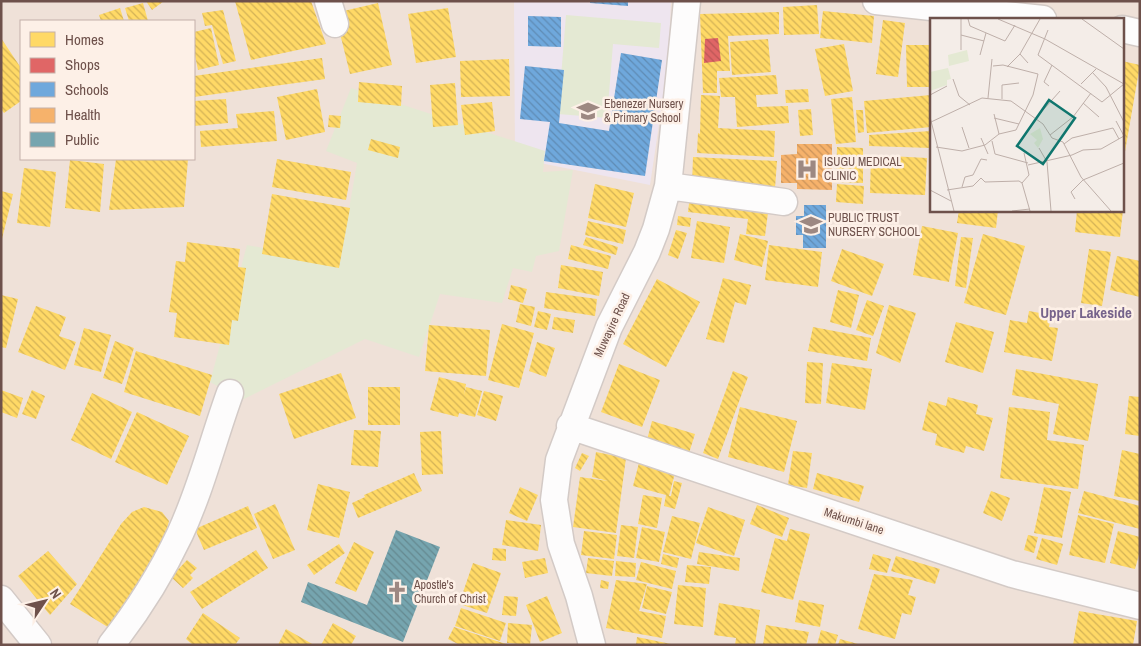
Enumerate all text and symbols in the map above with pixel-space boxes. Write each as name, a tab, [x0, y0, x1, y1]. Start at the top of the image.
inset map	[930, 18, 1124, 211]
legend	[20, 20, 195, 160]
text: Homes	[65, 29, 104, 50]
text: Shops	[65, 54, 100, 75]
text: Schools	[65, 79, 109, 100]
place label: Ebenezer Nursery & Primary School	[604, 96, 683, 126]
school or university icon: Ebenezer Nursery & Primary School	[575, 98, 601, 124]
text: Health	[65, 104, 101, 125]
text: Public	[65, 129, 99, 150]
place label: ISUGU MEDICAL CLINIC	[824, 154, 902, 184]
hospital icon: ISUGU MEDICAL CLINIC	[794, 156, 820, 182]
place label: PUBLIC TRUST NURSERY SCHOOL	[828, 210, 921, 240]
school or university icon: PUBLIC TRUST NURSERY SCHOOL	[798, 212, 824, 238]
street label: Muwayire Road	[590, 290, 634, 360]
district label: Upper Lakeside	[1040, 302, 1132, 323]
street label: Makumbi lane	[822, 504, 886, 538]
north arrow	[20, 576, 70, 626]
place label: Apostle's Church of Christ	[413, 577, 486, 607]
church icon: Apostle's Church of Christ	[384, 579, 410, 605]
text: N	[46, 585, 65, 602]

